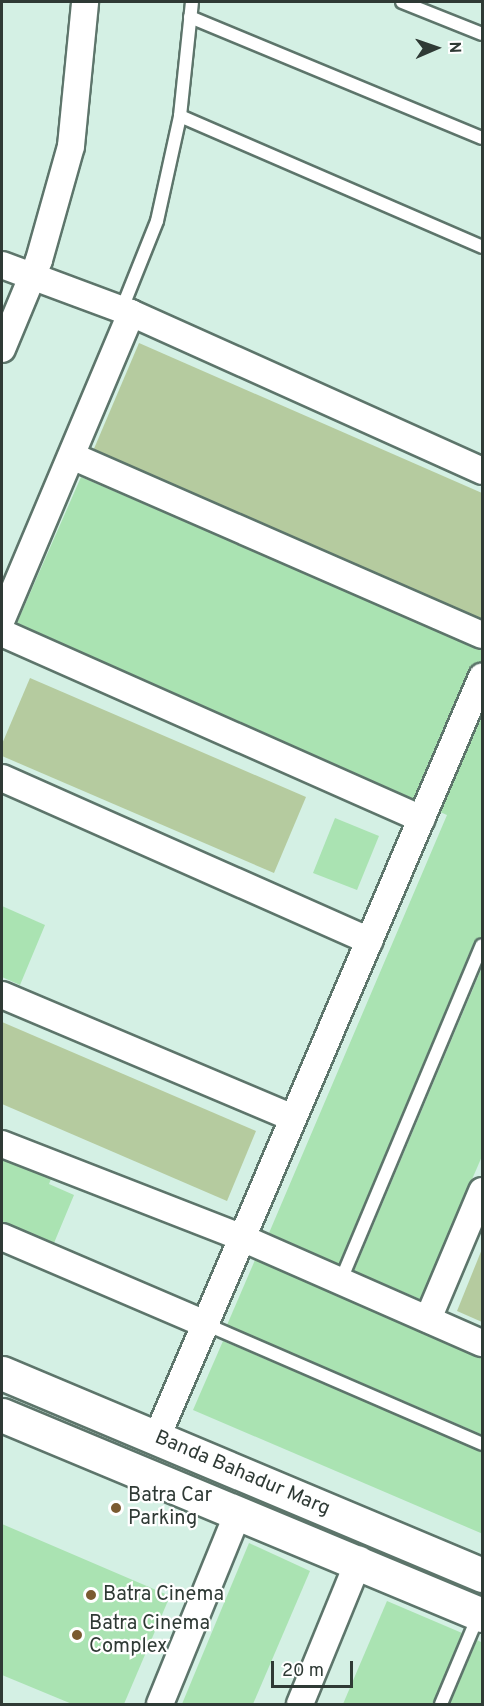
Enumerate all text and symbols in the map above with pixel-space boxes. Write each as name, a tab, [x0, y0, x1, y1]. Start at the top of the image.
north arrow	[406, 18, 466, 78]
text: N	[444, 41, 464, 53]
street label: Banda Bahadur Marg	[151, 1426, 333, 1522]
place label: Batra Car Parking	[128, 1484, 212, 1531]
marker: Batra Car Parking	[109, 1501, 123, 1515]
place label: Batra Cinema	[103, 1583, 224, 1607]
marker: Batra Cinema	[84, 1588, 98, 1602]
place label: Batra Cinema Complex	[89, 1612, 210, 1659]
marker: Batra Cinema Complex	[70, 1628, 84, 1642]
scale bar	[274, 1649, 356, 1687]
text: 20 m	[282, 1660, 324, 1683]

